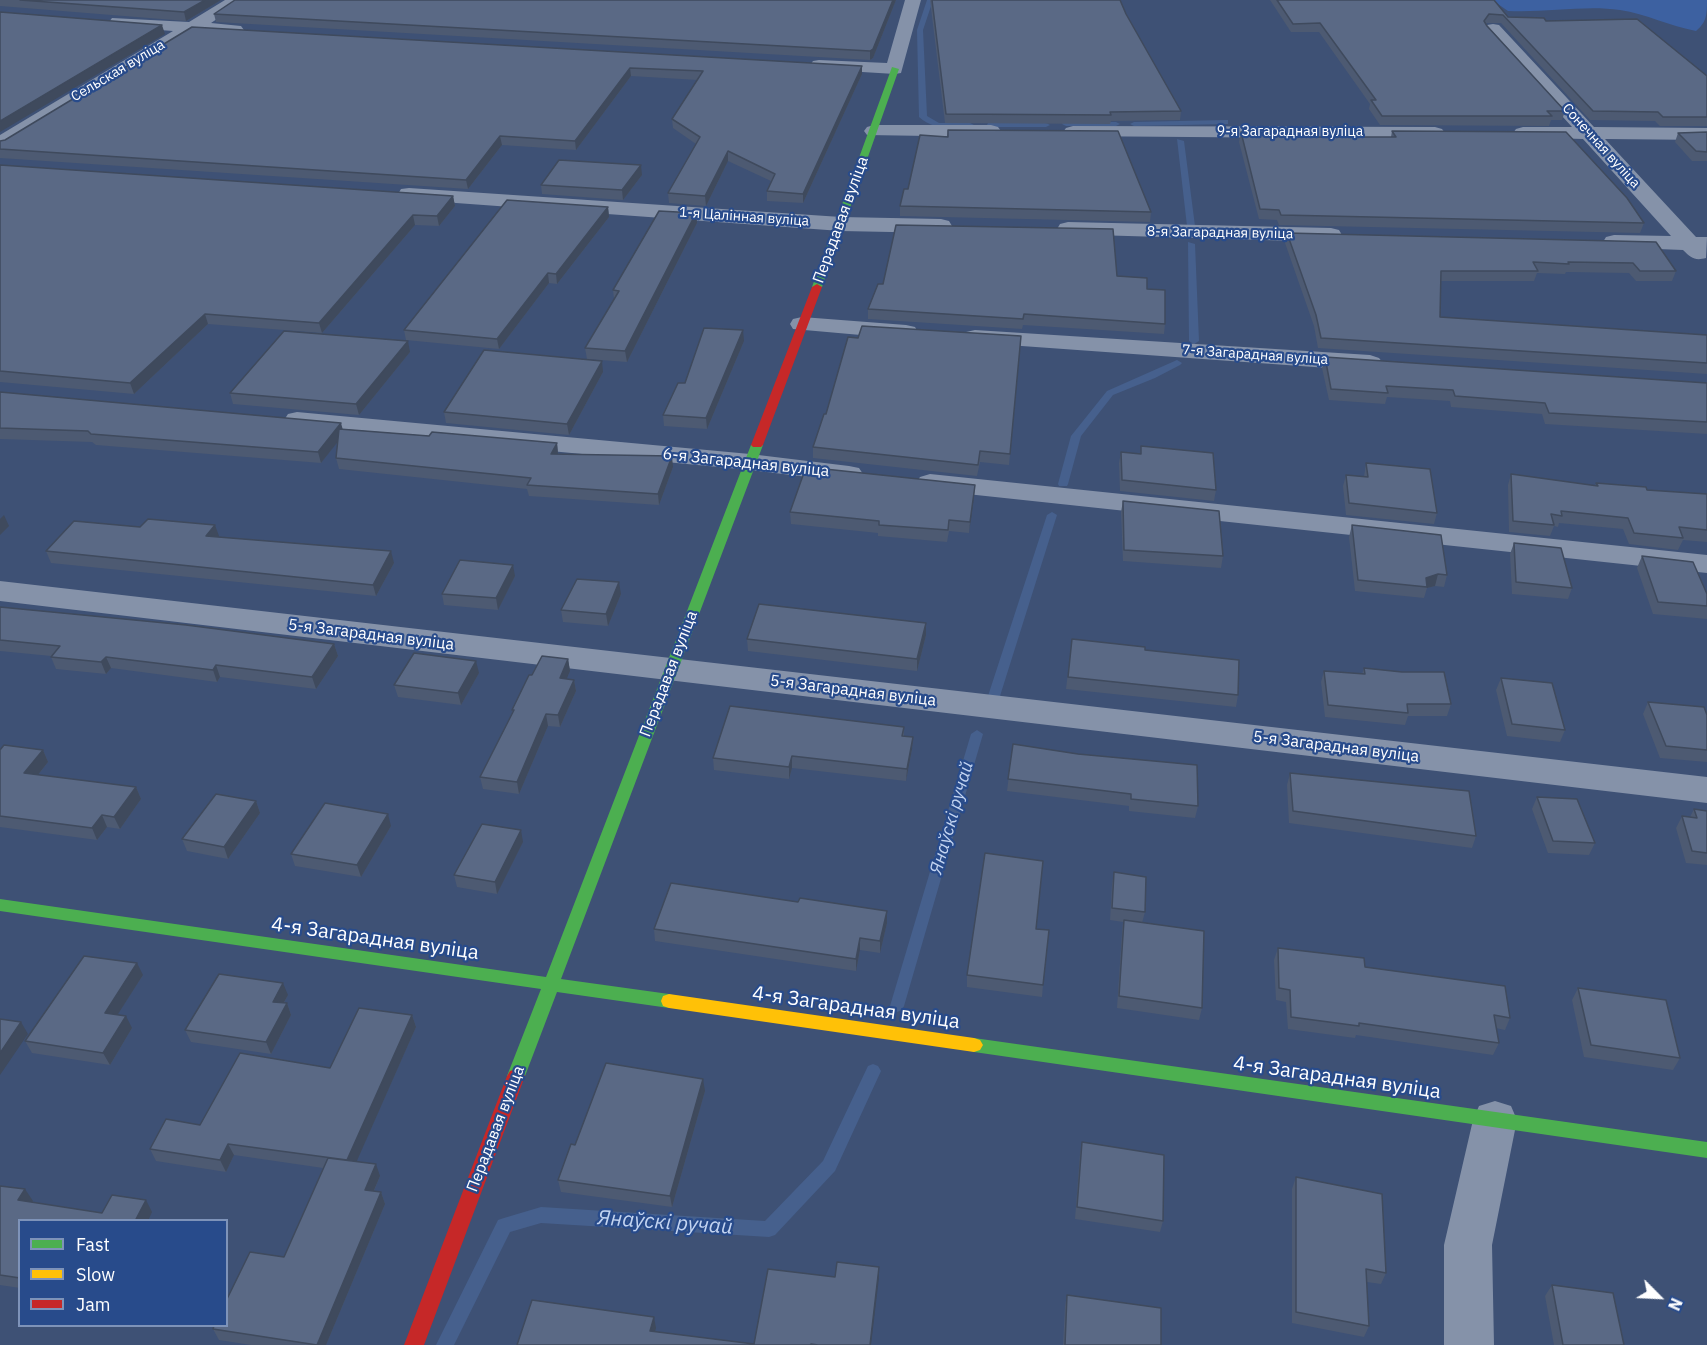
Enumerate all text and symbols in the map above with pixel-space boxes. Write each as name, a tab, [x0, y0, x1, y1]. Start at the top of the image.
street label: Сельская вуліца	[68, 36, 168, 106]
street label: Сонечная вуліца	[1559, 100, 1643, 192]
street label: 9-я Загарадная вуліца	[1217, 124, 1363, 140]
street label: Перадавая вуліца	[809, 154, 873, 286]
street label: 1-я Цалінная вуліца	[678, 204, 810, 230]
street label: 8-я Загарадная вуліца	[1147, 223, 1293, 243]
street label: 7-я Загарадная вуліца	[1181, 342, 1329, 368]
street label: 6-я Загарадная вуліца	[662, 445, 830, 481]
street label: Перадавая вуліца	[636, 608, 702, 740]
street label: 5-я Загарадная вуліца	[287, 615, 455, 655]
street label: 5-я Загарадная вуліца	[769, 671, 937, 711]
street label: 5-я Загарадная вуліца	[1252, 727, 1420, 767]
water label: Янаўскі ручай	[926, 759, 978, 877]
street label: 4-я Загарадная вуліца	[270, 913, 480, 965]
street label: 4-я Загарадная вуліца	[751, 982, 961, 1034]
street label: 4-я Загарадная вуліца	[1232, 1052, 1442, 1104]
street label: Перадавая вуліца	[463, 1063, 529, 1195]
water label: Янаўскі ручай	[596, 1206, 734, 1240]
legend	[18, 1219, 228, 1327]
text: Fast	[76, 1233, 110, 1256]
text: Slow	[76, 1263, 115, 1286]
north arrow	[1629, 1267, 1689, 1327]
text: Jam	[76, 1293, 111, 1316]
text: N	[1664, 1295, 1687, 1314]

